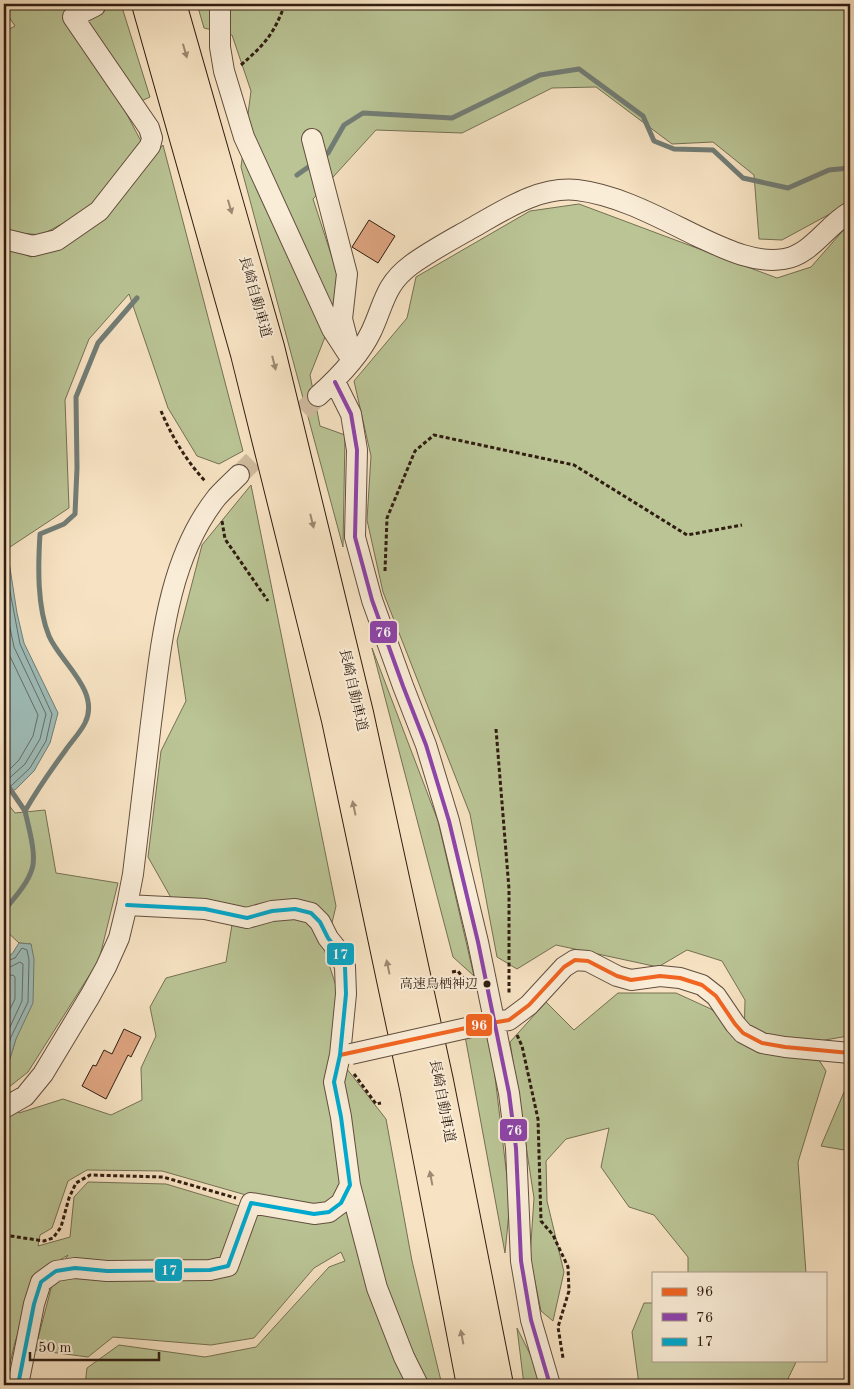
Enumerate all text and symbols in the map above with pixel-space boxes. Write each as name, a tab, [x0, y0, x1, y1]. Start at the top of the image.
one-way arrow	[182, 43, 190, 58]
one-way arrow	[226, 200, 234, 215]
street label: 長崎自動車道	[237, 254, 274, 339]
one-way arrow	[270, 356, 278, 371]
one-way arrow	[308, 514, 316, 529]
line badge: 76	[369, 620, 398, 644]
text: 76	[375, 626, 391, 640]
street label: 長崎自動車道	[337, 647, 370, 732]
one-way arrow	[350, 800, 358, 816]
line badge: 17	[326, 942, 355, 966]
text: 17	[332, 948, 348, 962]
one-way arrow	[384, 960, 392, 975]
place label: 高速鳥栖神辺	[400, 976, 478, 991]
marker: 高速鳥栖神辺	[482, 979, 492, 989]
line badge: 96	[465, 1013, 493, 1037]
text: 96	[471, 1019, 487, 1033]
street label: 長崎自動車道	[427, 1058, 458, 1144]
line badge: 76	[499, 1118, 528, 1142]
text: 76	[506, 1124, 522, 1138]
one-way arrow	[427, 1170, 435, 1185]
line badge: 17	[154, 1258, 183, 1282]
text: 17	[161, 1264, 177, 1278]
legend	[652, 1272, 826, 1362]
text: 96	[696, 1285, 713, 1300]
text: 76	[696, 1311, 713, 1326]
scale bar	[30, 1329, 159, 1361]
one-way arrow	[458, 1330, 466, 1345]
text: 17	[696, 1335, 713, 1350]
text: 50 m	[38, 1341, 72, 1356]

